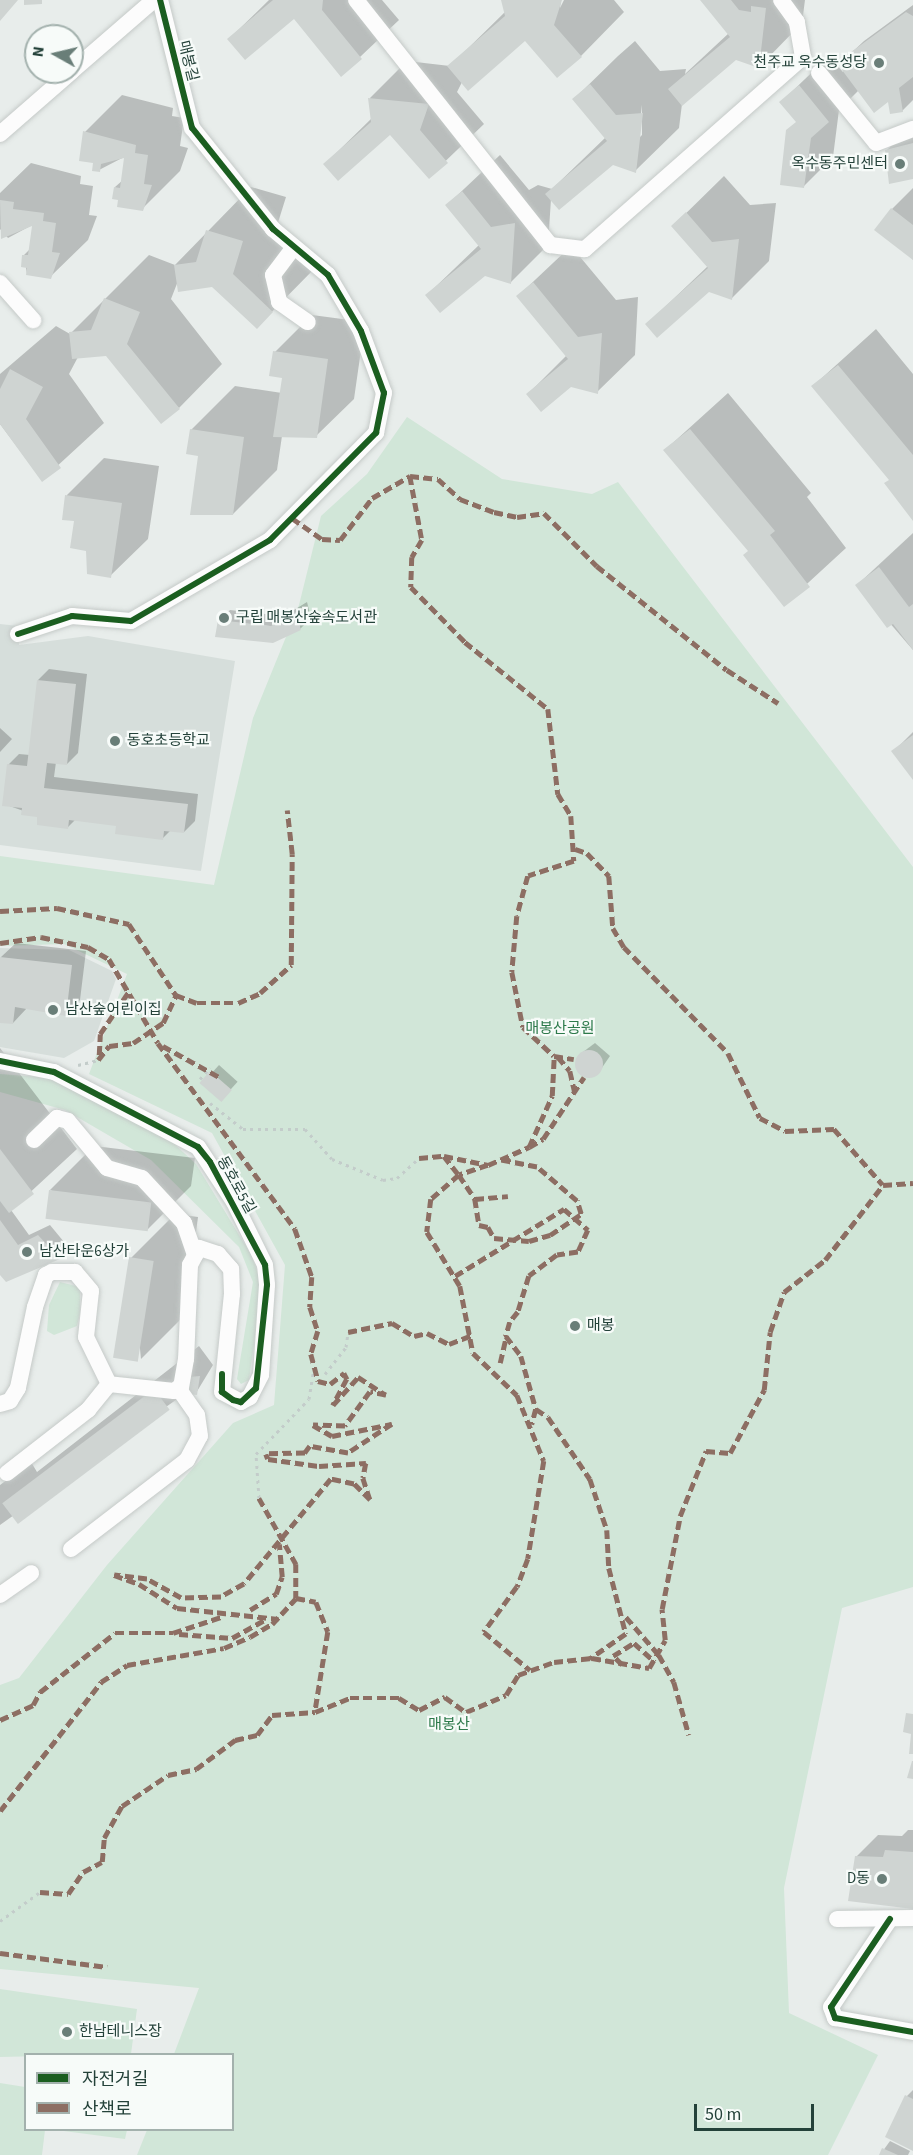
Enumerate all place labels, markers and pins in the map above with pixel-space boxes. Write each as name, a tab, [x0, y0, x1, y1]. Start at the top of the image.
place label: 천주교 옥수동성당	[754, 54, 867, 72]
marker: 천주교 옥수동성당	[872, 56, 886, 70]
place label: 옥수동주민센터	[791, 155, 888, 173]
marker: 옥수동주민센터	[893, 157, 907, 171]
place label: 구립 매봉산숲속도서관	[236, 609, 377, 627]
marker: 구립 매봉산숲속도서관	[217, 611, 231, 625]
place label: 동호초등학교	[127, 732, 210, 750]
marker: 동호초등학교	[108, 734, 122, 748]
place label: 남산숲어린이집	[65, 1001, 162, 1019]
marker: 남산숲어린이집	[46, 1003, 60, 1017]
place label: 남산타운6상가	[39, 1243, 129, 1261]
marker: 남산타운6상가	[20, 1245, 34, 1259]
place label: 매봉	[587, 1317, 615, 1335]
marker: 매봉	[568, 1319, 582, 1333]
place label: D동	[847, 1870, 870, 1888]
marker: D동	[875, 1872, 889, 1886]
place label: 한남테니스장	[79, 2023, 162, 2041]
marker: 한남테니스장	[60, 2025, 74, 2039]

